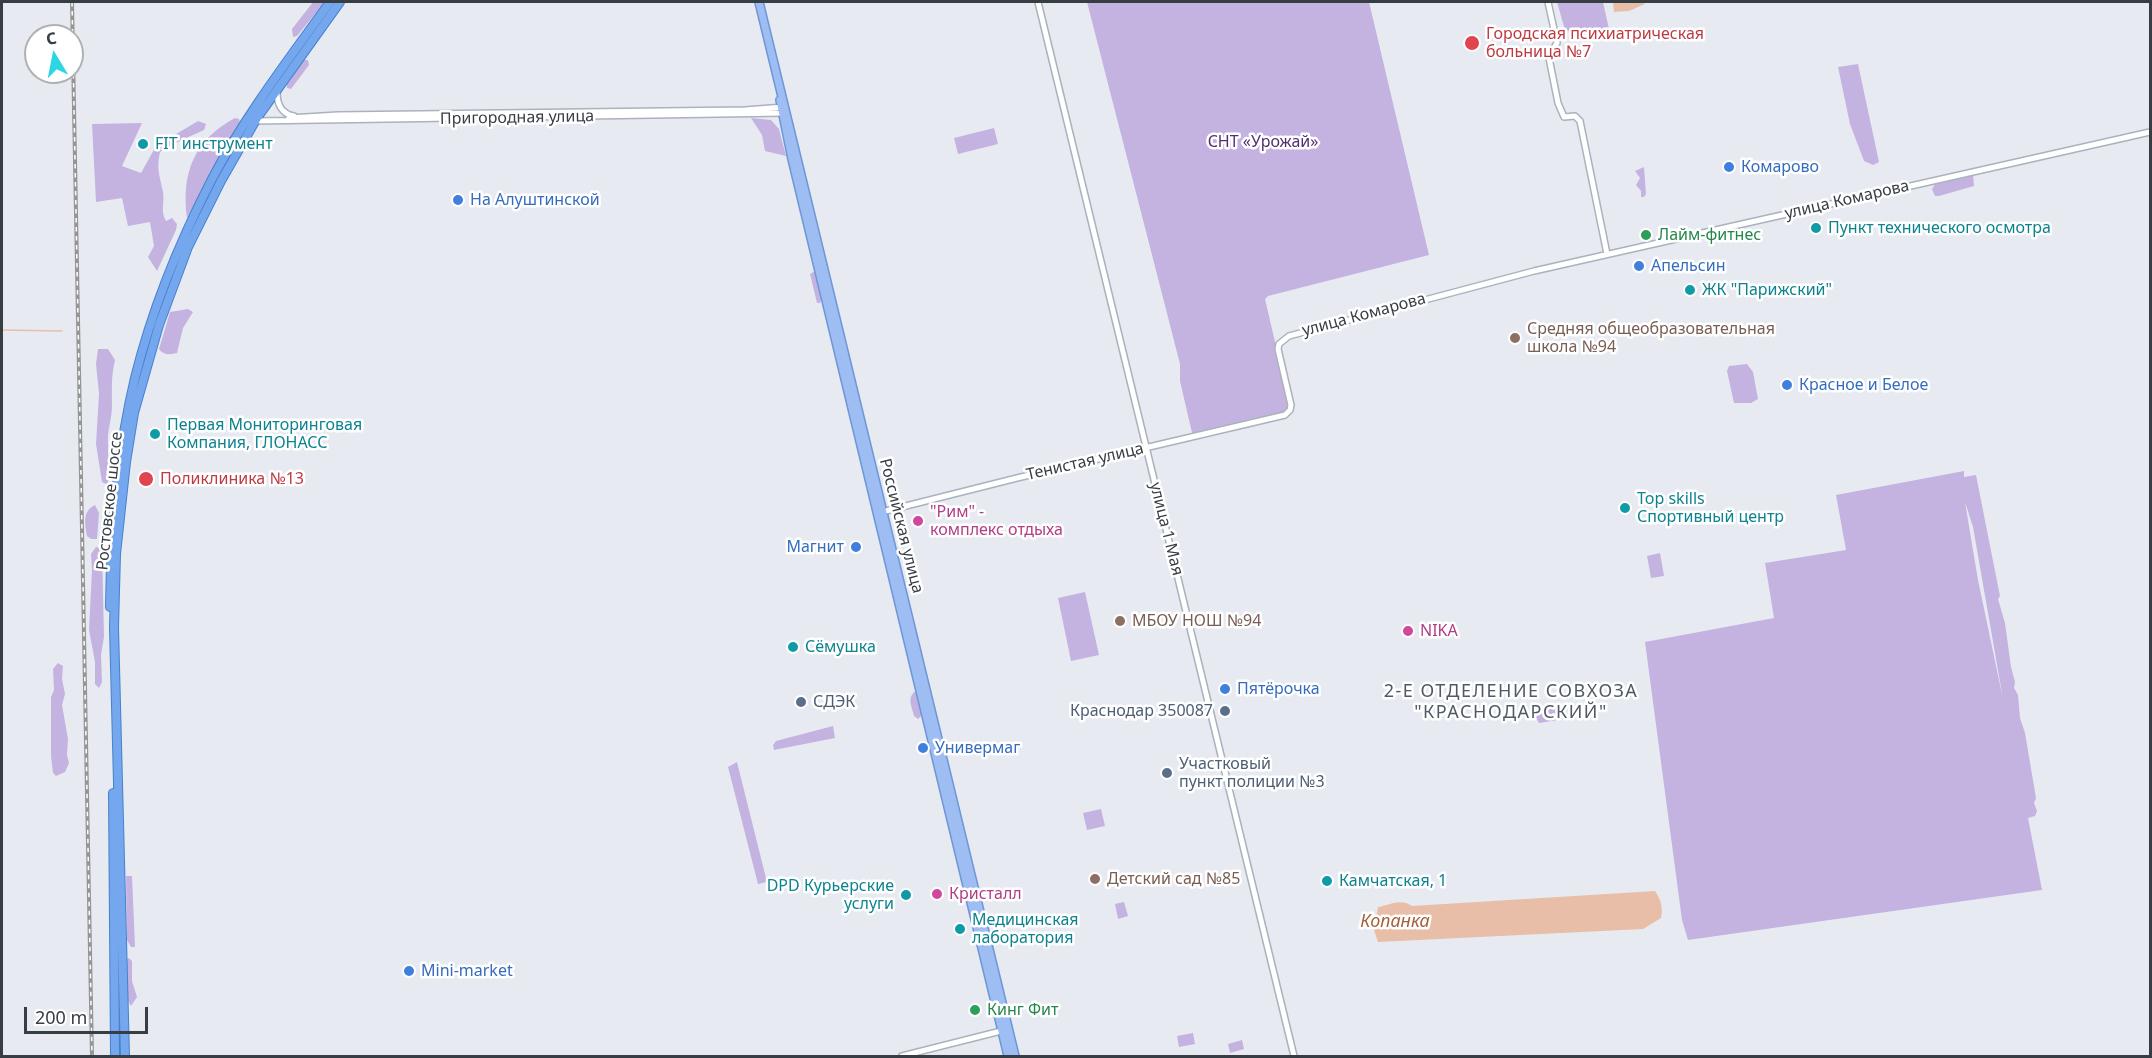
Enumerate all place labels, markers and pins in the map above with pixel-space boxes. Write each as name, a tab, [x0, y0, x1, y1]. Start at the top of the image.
place label: Городская психиатрическая больница №7	[1486, 24, 1704, 62]
marker: Городская психиатрическая больница №7	[1463, 34, 1481, 52]
place label: FIT инструмент	[155, 134, 273, 154]
marker: FIT инструмент	[136, 137, 150, 151]
place label: Комарово	[1741, 157, 1819, 177]
marker: Комарово	[1722, 160, 1736, 174]
place label: На Алуштинской	[470, 190, 600, 210]
marker: На Алуштинской	[451, 193, 465, 207]
place label: Пункт технического осмотра	[1828, 218, 2051, 238]
marker: Пункт технического осмотра	[1809, 221, 1823, 235]
place label: Лайм-фитнес	[1658, 225, 1761, 245]
marker: Лайм-фитнес	[1639, 228, 1653, 242]
place label: Апельсин	[1651, 256, 1725, 276]
marker: Апельсин	[1632, 259, 1646, 273]
place label: ЖК "Парижский"	[1702, 280, 1832, 300]
marker: ЖК "Парижский"	[1683, 283, 1697, 297]
place label: Средняя общеобразовательная школа №94	[1527, 319, 1775, 357]
marker: Средняя общеобразовательная школа №94	[1508, 331, 1522, 345]
place label: Красное и Белое	[1799, 375, 1928, 395]
marker: Красное и Белое	[1780, 378, 1794, 392]
place label: Первая Мониторинговая Компания, ГЛОНАСС	[167, 415, 362, 453]
marker: Первая Мониторинговая Компания, ГЛОНАСС	[148, 427, 162, 441]
place label: Поликлиника №13	[160, 469, 304, 489]
marker: Поликлиника №13	[137, 470, 155, 488]
place label: Top skills Спортивный центр	[1637, 489, 1784, 527]
marker: Top skills Спортивный центр	[1618, 501, 1632, 515]
place label: "Рим" - комплекс отдыха	[930, 502, 1063, 540]
marker: "Рим" - комплекс отдыха	[911, 514, 925, 528]
place label: Магнит	[786, 537, 844, 557]
marker: Магнит	[849, 540, 863, 554]
place label: МБОУ НОШ №94	[1132, 611, 1261, 631]
marker: МБОУ НОШ №94	[1113, 614, 1127, 628]
place label: NIKA	[1420, 621, 1458, 641]
marker: NIKA	[1401, 624, 1415, 638]
place label: Сёмушка	[805, 637, 876, 657]
marker: Сёмушка	[786, 640, 800, 654]
place label: Пятёрочка	[1237, 679, 1320, 699]
marker: Пятёрочка	[1218, 682, 1232, 696]
place label: СДЭК	[813, 692, 855, 712]
marker: СДЭК	[794, 695, 808, 709]
place label: Краснодар 350087	[1070, 701, 1213, 721]
marker: Краснодар 350087	[1218, 704, 1232, 718]
place label: Универмаг	[935, 738, 1020, 758]
marker: Универмаг	[916, 741, 930, 755]
place label: Участковый пункт полиции №3	[1179, 754, 1325, 792]
marker: Участковый пункт полиции №3	[1160, 766, 1174, 780]
place label: Детский сад №85	[1107, 869, 1240, 889]
place label: Камчатская, 1	[1339, 871, 1447, 891]
marker: Детский сад №85	[1088, 872, 1102, 886]
marker: Камчатская, 1	[1320, 874, 1334, 888]
place label: DPD Курьерские услуги	[767, 876, 894, 914]
place label: Кристалл	[949, 884, 1022, 904]
marker: Кристалл	[930, 887, 944, 901]
marker: DPD Курьерские услуги	[899, 888, 913, 902]
place label: Медицинская лаборатория	[972, 910, 1079, 948]
marker: Медицинская лаборатория	[953, 922, 967, 936]
place label: Mini-market	[421, 961, 513, 981]
marker: Mini-market	[402, 964, 416, 978]
place label: Кинг Фит	[987, 1000, 1058, 1020]
marker: Кинг Фит	[968, 1003, 982, 1017]

